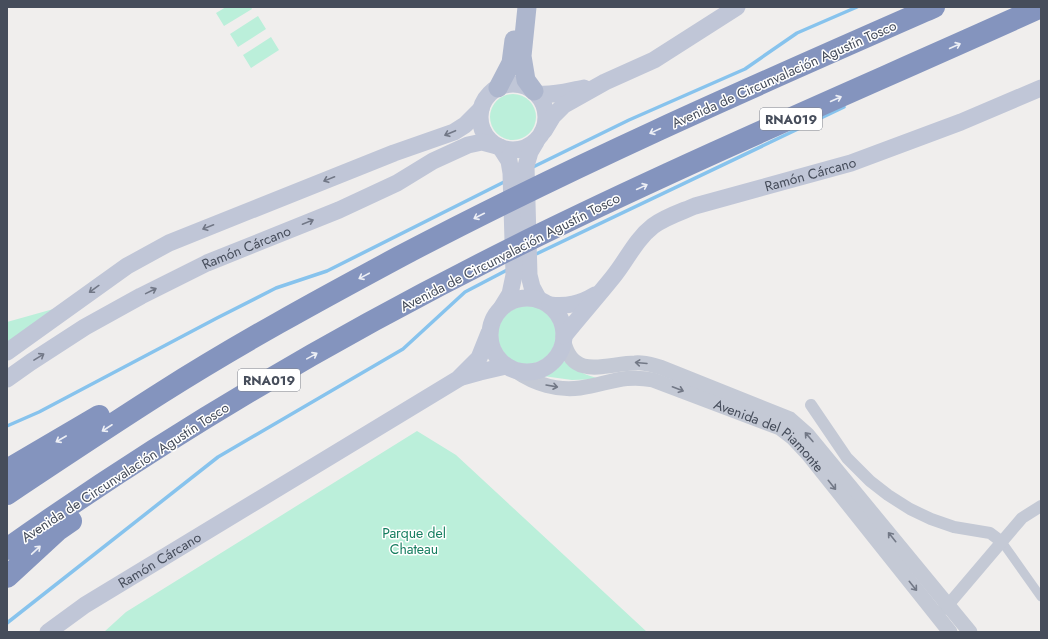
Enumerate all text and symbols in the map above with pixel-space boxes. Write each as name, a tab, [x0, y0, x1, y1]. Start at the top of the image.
street label: Avenida de Circunvalación Agustín Tosco	[668, 15, 900, 133]
one-way arrow	[949, 42, 961, 49]
one-way arrow	[830, 94, 842, 102]
road number: RNA019	[760, 108, 822, 130]
one-way arrow	[650, 128, 662, 135]
one-way arrow	[445, 129, 457, 137]
street label: Ramón Cárcano	[762, 152, 859, 196]
one-way arrow	[323, 175, 335, 183]
one-way arrow	[635, 183, 647, 190]
street label: Avenida de Circunvalación Agustín Tosco	[397, 188, 624, 316]
one-way arrow	[473, 213, 485, 221]
one-way arrow	[302, 218, 314, 225]
street label: Ramón Cárcano	[198, 220, 294, 274]
one-way arrow	[203, 224, 215, 232]
one-way arrow	[358, 273, 370, 281]
one-way arrow	[89, 284, 100, 293]
one-way arrow	[144, 287, 156, 294]
one-way arrow	[306, 351, 318, 359]
one-way arrow	[33, 352, 45, 360]
one-way arrow	[635, 360, 648, 367]
road number: RNA019	[238, 369, 300, 391]
one-way arrow	[545, 382, 558, 390]
one-way arrow	[672, 386, 684, 394]
street label: Avenida del Piamonte	[711, 394, 829, 476]
street label: Avenida de Circunvalación Agustín Tosco	[17, 397, 233, 547]
one-way arrow	[101, 424, 113, 432]
one-way arrow	[805, 432, 814, 442]
one-way arrow	[55, 435, 67, 443]
one-way arrow	[827, 479, 836, 490]
park label: Parque del Chateau	[382, 523, 446, 559]
street label: Ramón Cárcano	[114, 527, 205, 593]
one-way arrow	[887, 532, 896, 543]
one-way arrow	[31, 546, 41, 555]
one-way arrow	[909, 581, 917, 592]

